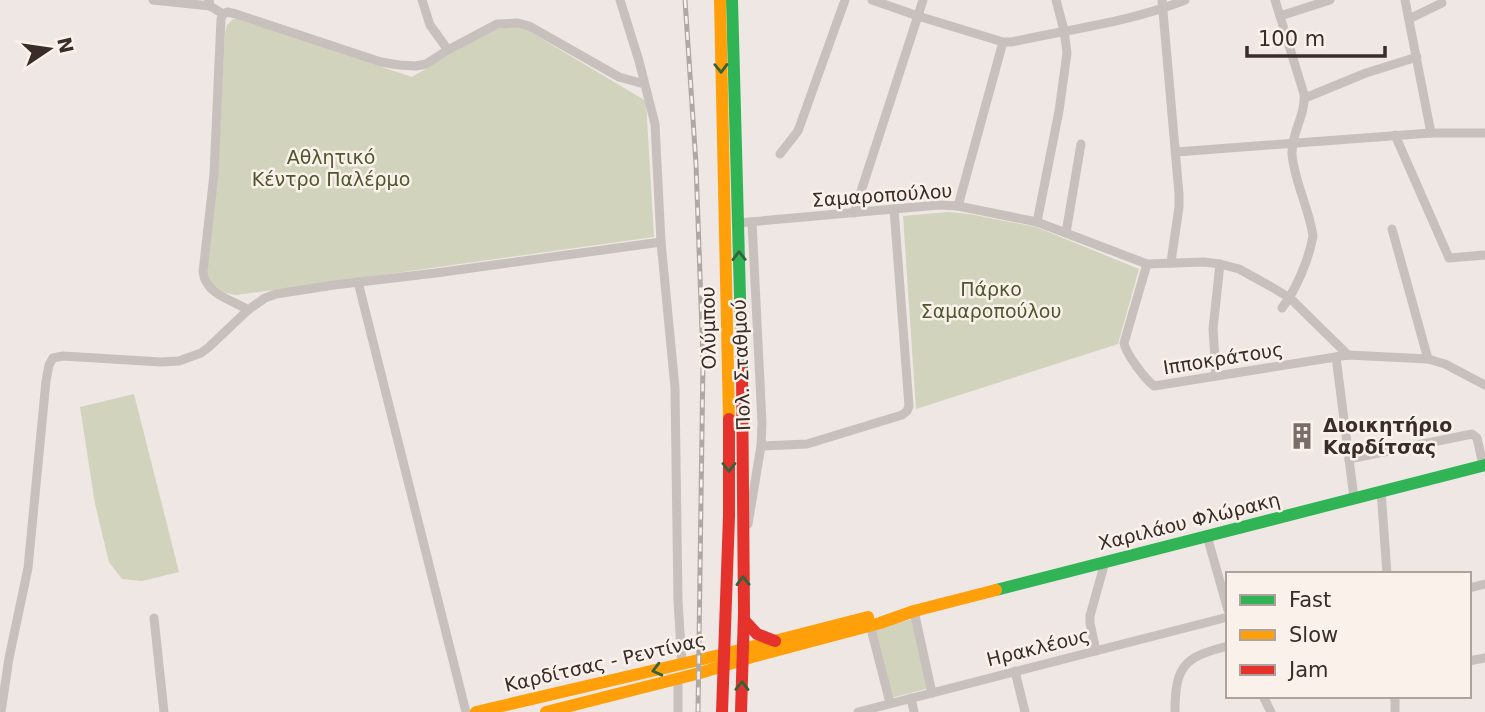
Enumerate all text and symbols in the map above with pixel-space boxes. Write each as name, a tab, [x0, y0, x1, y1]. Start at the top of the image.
north arrow	[14, 14, 84, 84]
scale bar	[1247, 14, 1385, 58]
text: 100 m	[1258, 27, 1325, 51]
text: N	[53, 35, 78, 55]
one-way arrow	[714, 63, 729, 74]
park label: Αθλητικό Κέντρο Παλέρμο	[252, 146, 410, 190]
street label: Σαμαροπούλου	[811, 179, 953, 211]
one-way arrow	[732, 250, 747, 261]
park label: Πάρκο Σαμαροπούλου	[921, 278, 1061, 322]
street label: Ολύμπου	[696, 286, 720, 370]
street label: Πολ. Σταθμού	[728, 299, 754, 431]
street label: Ιπποκράτους	[1161, 338, 1285, 378]
place label: Διοικητήριο Καρδίτσας	[1323, 414, 1452, 458]
building icon: Διοικητήριο Καρδίτσας	[1287, 421, 1317, 451]
one-way arrow	[721, 462, 737, 473]
street label: Χαριλάου Φλώρακη	[1096, 488, 1282, 554]
legend	[1226, 572, 1471, 698]
one-way arrow	[736, 575, 751, 586]
text: Fast	[1289, 588, 1331, 612]
text: Slow	[1289, 623, 1338, 647]
street label: Ηρακλέους	[984, 624, 1092, 670]
street label: Καρδίτσας - Ρεντίνας	[502, 628, 708, 696]
text: Jam	[1287, 658, 1329, 682]
one-way arrow	[651, 661, 663, 676]
one-way arrow	[734, 680, 749, 691]

